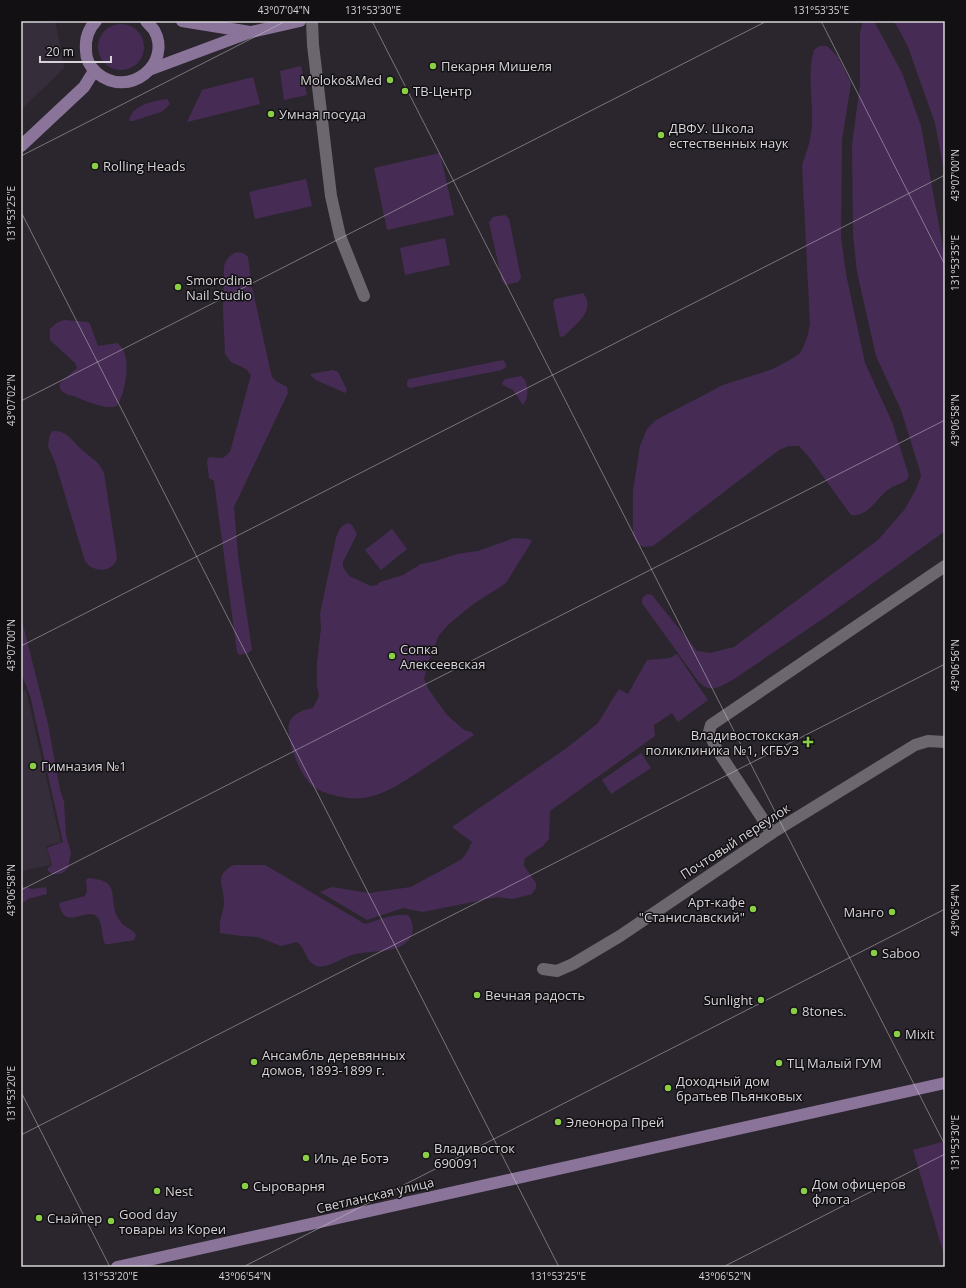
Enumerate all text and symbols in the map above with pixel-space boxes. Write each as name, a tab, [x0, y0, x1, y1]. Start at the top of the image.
text: 43°07'04"N	[258, 3, 310, 17]
text: 131°53'30"E	[345, 3, 401, 17]
text: 131°53'35"E	[793, 3, 849, 17]
scale bar	[40, 38, 111, 64]
text: 20 m	[46, 43, 74, 60]
place label: Пекарня Мишеля	[441, 57, 552, 75]
marker: Пекарня Мишеля	[428, 61, 438, 71]
place label: Moloko&Med	[300, 71, 382, 89]
marker: Moloko&Med	[385, 75, 395, 85]
place label: ТВ-Центр	[413, 82, 472, 100]
marker: ТВ-Центр	[400, 86, 410, 96]
place label: Умная посуда	[279, 105, 366, 123]
marker: Умная посуда	[266, 109, 276, 119]
place label: ДВФУ. Школа естественных наук	[669, 119, 789, 152]
marker: ДВФУ. Школа естественных наук	[656, 130, 666, 140]
text: 43°07'00"N	[948, 149, 962, 201]
place label: Rolling Heads	[103, 157, 185, 175]
marker: Rolling Heads	[90, 161, 100, 171]
text: 131°53'25"E	[4, 186, 18, 242]
text: 131°53'35"E	[948, 235, 962, 291]
place label: Smorodina Nail Studio	[186, 271, 253, 304]
marker: Smorodina Nail Studio	[173, 282, 183, 292]
text: 43°07'02"N	[4, 374, 18, 426]
text: 43°06'58"N	[948, 394, 962, 446]
text: 43°07'00"N	[4, 619, 18, 671]
text: 43°06'56"N	[948, 639, 962, 691]
place label: Сопка Алексеевская	[400, 640, 485, 673]
marker: Сопка Алексеевская	[387, 651, 397, 661]
place label: Владивостокская поликлиника №1, КГБУЗ	[646, 726, 799, 759]
marker: Владивостокская поликлиника №1, КГБУЗ	[802, 736, 814, 748]
place label: Гимназия №1	[41, 757, 127, 775]
marker: Гимназия №1	[28, 761, 38, 771]
street label: Почтовый переулок	[677, 799, 794, 883]
text: 43°06'58"N	[4, 864, 18, 916]
text: 43°06'54"N	[948, 884, 962, 936]
place label: Арт-кафе "Станиславский"	[639, 893, 745, 926]
place label: Манго	[843, 903, 884, 921]
marker: Арт-кафе "Станиславский"	[748, 904, 758, 914]
marker: Манго	[887, 907, 897, 917]
place label: Saboo	[882, 944, 920, 962]
marker: Saboo	[869, 948, 879, 958]
place label: Вечная радость	[485, 986, 585, 1004]
marker: Вечная радость	[472, 990, 482, 1000]
place label: Sunlight	[704, 991, 753, 1009]
marker: Sunlight	[756, 995, 766, 1005]
place label: 8tones.	[802, 1002, 847, 1020]
marker: 8tones.	[789, 1006, 799, 1016]
place label: Mixit	[905, 1025, 935, 1043]
marker: Mixit	[892, 1029, 902, 1039]
place label: Ансамбль деревянных домов, 1893-1899 г.	[262, 1046, 406, 1079]
place label: ТЦ Малый ГУМ	[787, 1054, 882, 1072]
marker: Ансамбль деревянных домов, 1893-1899 г.	[249, 1057, 259, 1067]
marker: ТЦ Малый ГУМ	[774, 1058, 784, 1068]
text: 131°53'20"E	[4, 1066, 18, 1122]
place label: Доходный дом братьев Пьянковых	[676, 1072, 802, 1105]
marker: Доходный дом братьев Пьянковых	[663, 1083, 673, 1093]
place label: Элеонора Прей	[566, 1113, 664, 1131]
text: 131°53'30"E	[948, 1115, 962, 1171]
marker: Элеонора Прей	[553, 1117, 563, 1127]
place label: Владивосток 690091	[434, 1139, 515, 1172]
place label: Иль де Ботэ	[314, 1149, 389, 1167]
marker: Владивосток 690091	[421, 1150, 431, 1160]
marker: Иль де Ботэ	[301, 1153, 311, 1163]
street label: Светланская улица	[314, 1173, 436, 1217]
place label: Дом офицеров флота	[812, 1175, 906, 1208]
place label: Сыроварня	[253, 1177, 325, 1195]
marker: Сыроварня	[240, 1181, 250, 1191]
place label: Nest	[165, 1182, 193, 1200]
marker: Nest	[152, 1186, 162, 1196]
marker: Дом офицеров флота	[799, 1186, 809, 1196]
place label: Good day товары из Кореи	[119, 1205, 226, 1238]
place label: Снайпер	[47, 1209, 102, 1227]
marker: Снайпер	[34, 1213, 44, 1223]
marker: Good day товары из Кореи	[106, 1216, 116, 1226]
text: 131°53'20"E	[82, 1269, 138, 1283]
text: 43°06'54"N	[219, 1269, 271, 1283]
text: 131°53'25"E	[530, 1269, 586, 1283]
text: 43°06'52"N	[699, 1269, 751, 1283]

